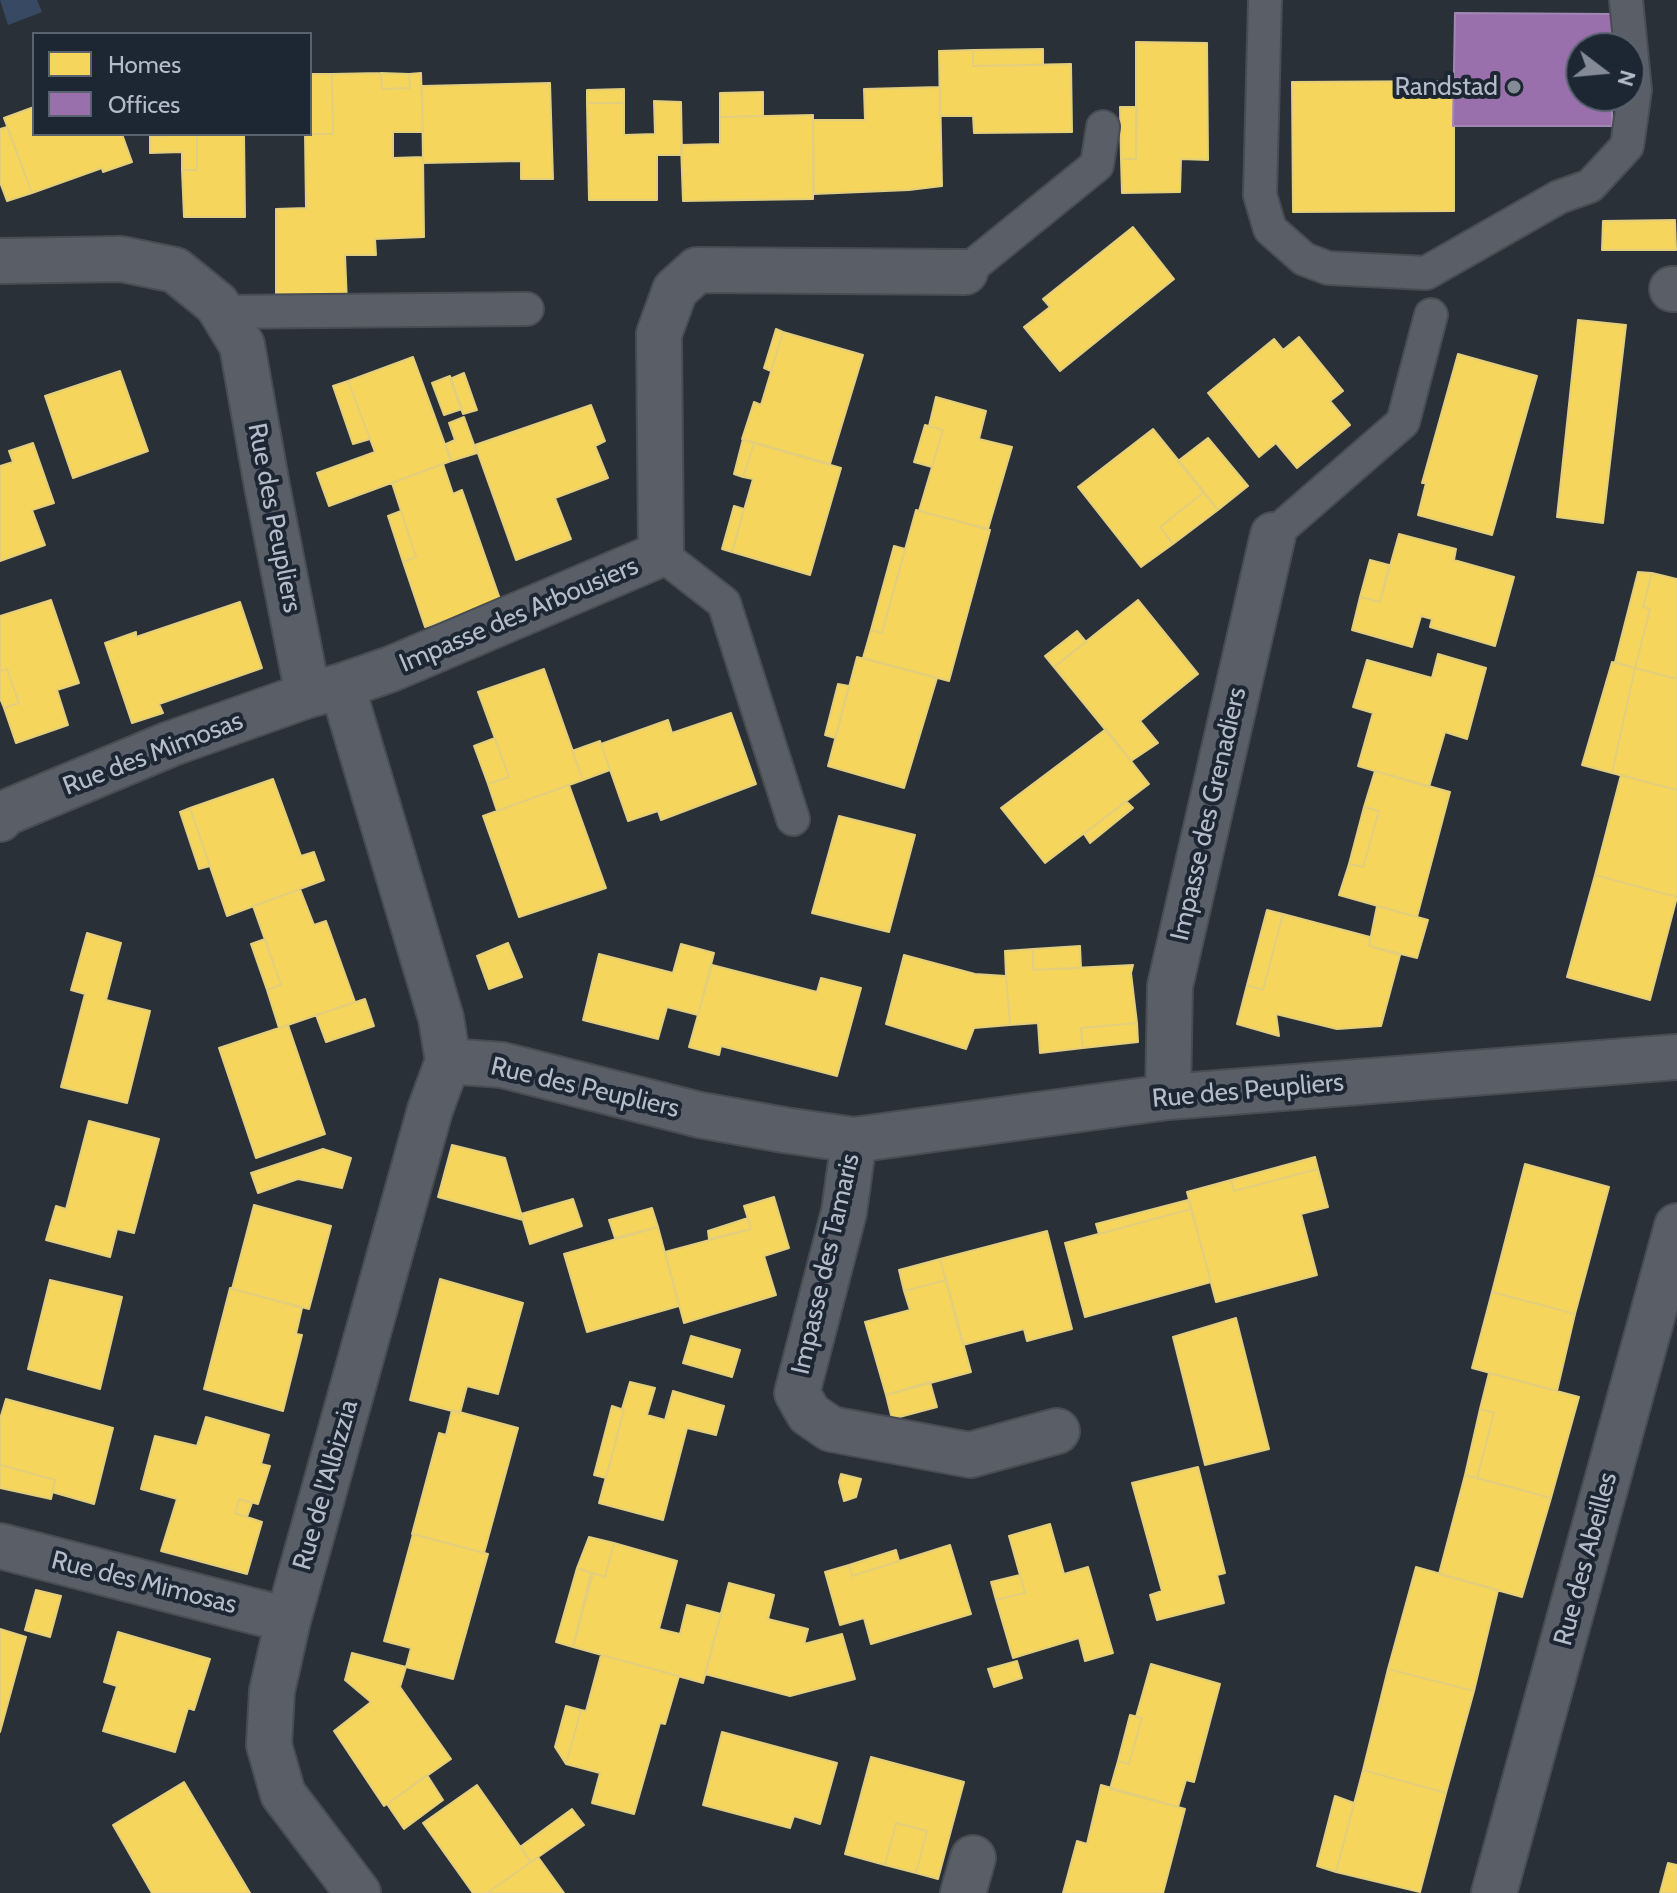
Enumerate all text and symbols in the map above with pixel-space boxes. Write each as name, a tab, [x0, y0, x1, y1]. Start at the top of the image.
legend	[32, 32, 312, 136]
north arrow	[1565, 32, 1645, 112]
text: Homes	[108, 50, 181, 79]
text: N	[1612, 67, 1642, 89]
place label: Randstad	[1395, 71, 1498, 103]
marker: Randstad	[1505, 78, 1523, 96]
text: Offices	[108, 90, 180, 119]
street label: Rue des Peupliers	[240, 421, 308, 615]
street label: Impasse des Arbousiers	[395, 551, 643, 679]
street label: Impasse des Grenadiers	[1165, 684, 1253, 944]
street label: Rue des Mimosas	[59, 705, 247, 803]
street label: Rue des Peupliers	[488, 1051, 682, 1125]
street label: Rue des Peupliers	[1151, 1067, 1345, 1115]
street label: Impasse des Tamaris	[785, 1151, 867, 1377]
street label: Rue de l'Albizzia	[287, 1396, 365, 1574]
street label: Rue des Abeilles	[1548, 1469, 1624, 1649]
street label: Rue des Mimosas	[48, 1545, 240, 1621]

